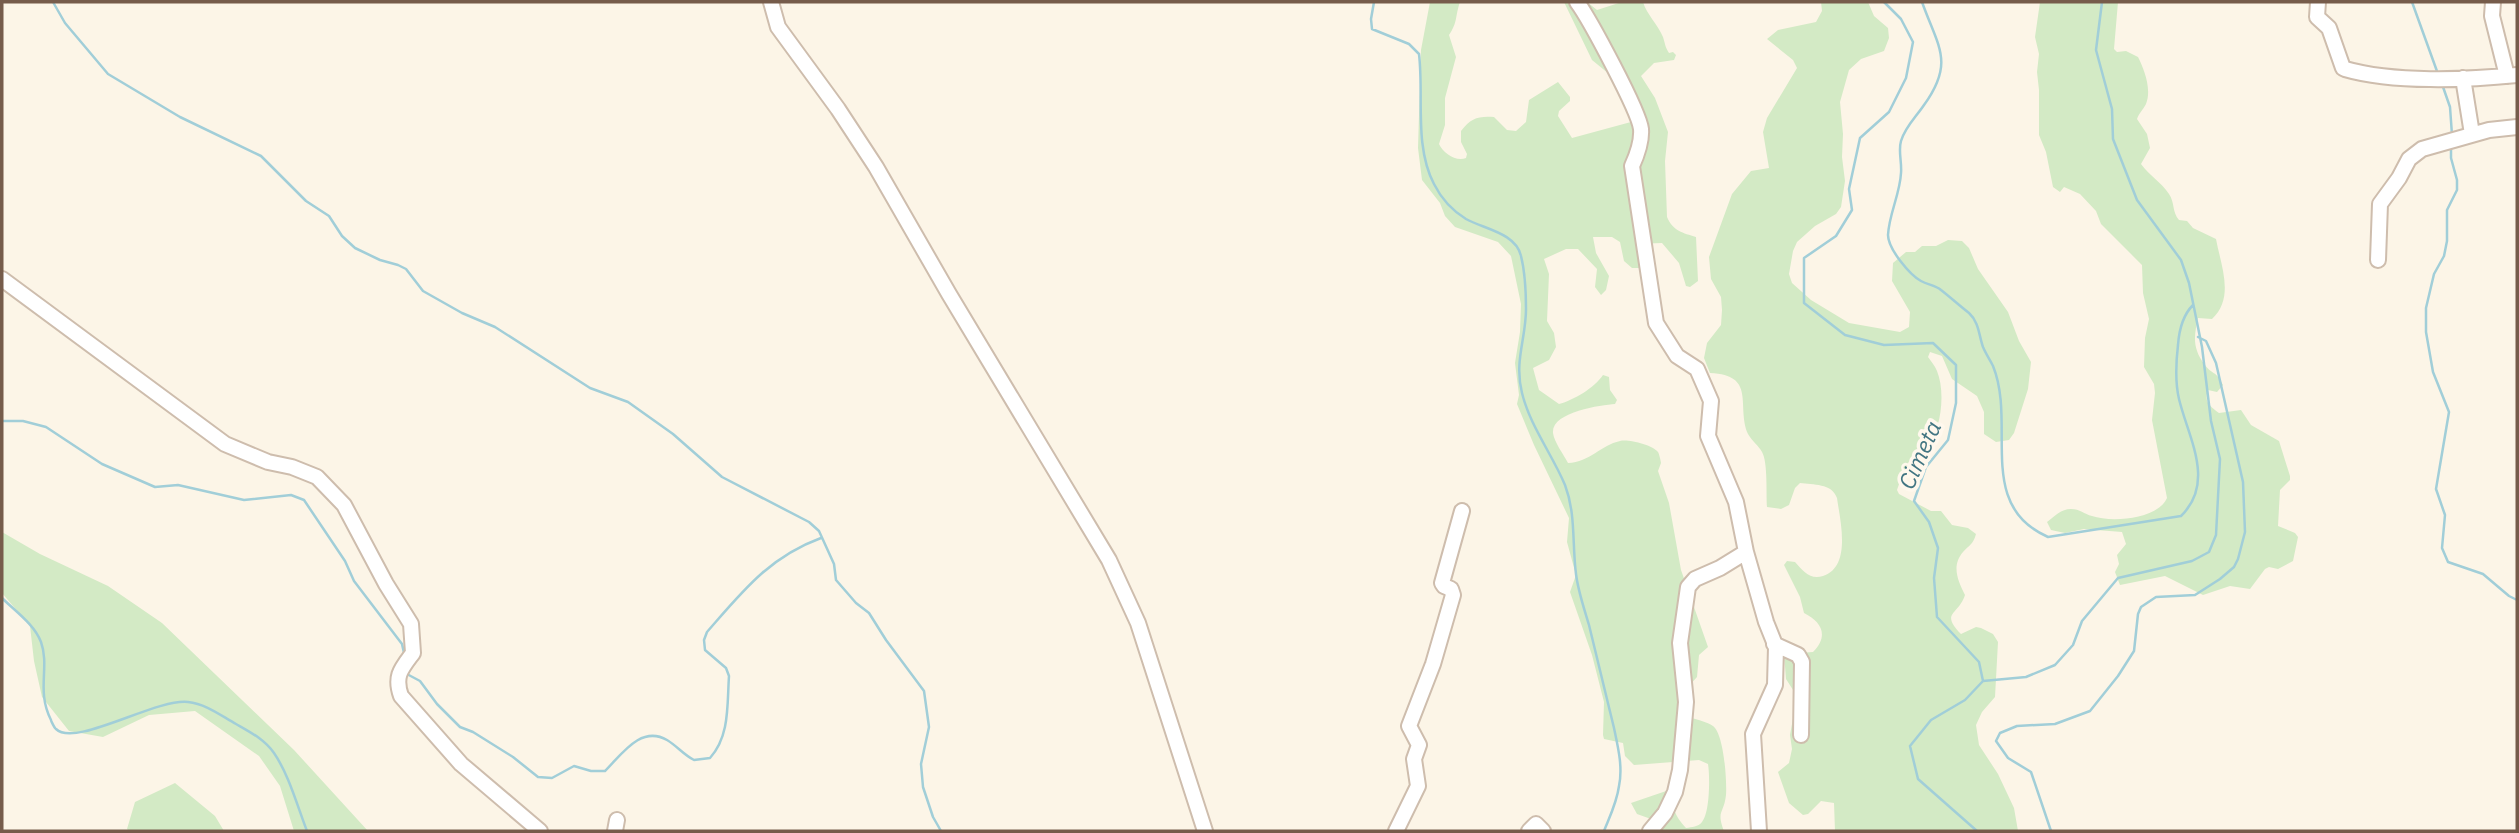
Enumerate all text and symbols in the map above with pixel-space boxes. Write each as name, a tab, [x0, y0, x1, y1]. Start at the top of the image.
water label: Cimeta	[1891, 416, 1947, 494]

